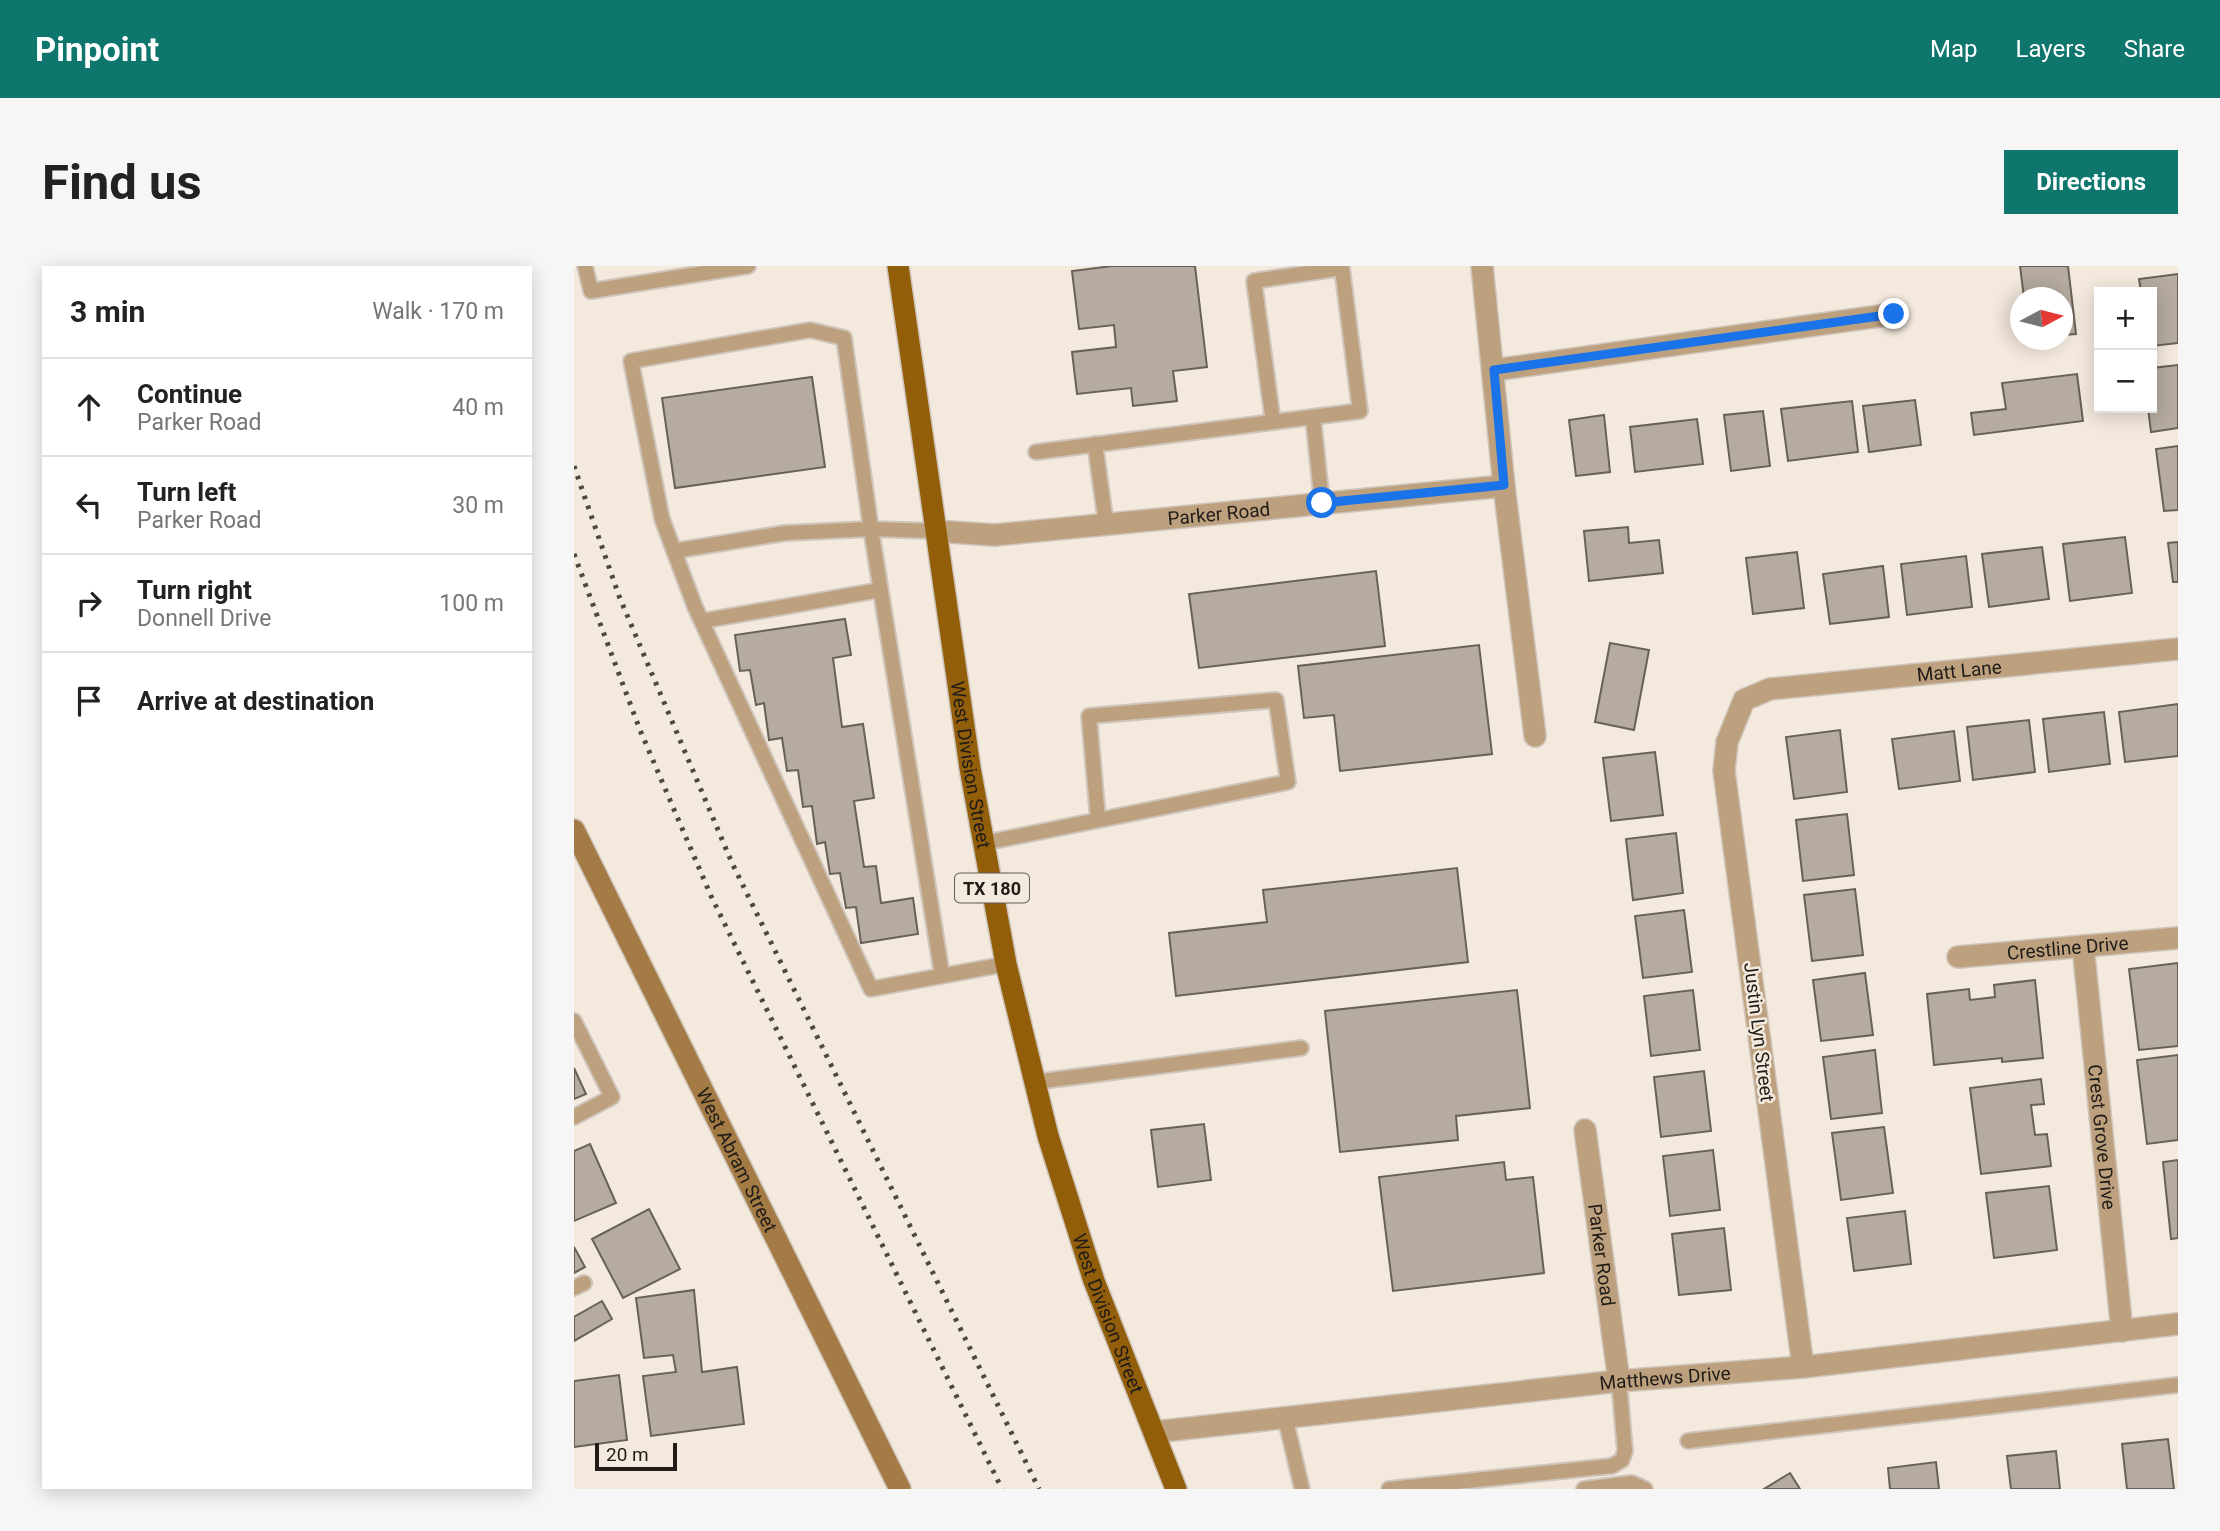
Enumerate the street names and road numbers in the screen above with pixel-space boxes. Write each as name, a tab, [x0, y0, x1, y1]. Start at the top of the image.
street label: Parker Road	[1166, 497, 1271, 530]
street label: Matt Lane	[1916, 655, 2003, 686]
street label: West Division Street	[946, 680, 996, 850]
road number: TX 180	[955, 874, 1029, 902]
street label: Crestline Drive	[2006, 931, 2129, 964]
street label: Justin Lyn Street	[1739, 961, 1779, 1103]
street label: Crest Grove Drive	[2084, 1063, 2121, 1211]
street label: West Abram Street	[692, 1084, 783, 1236]
street label: Parker Road	[1584, 1202, 1620, 1307]
street label: West Division Street	[1068, 1231, 1149, 1397]
street label: Matthews Drive	[1598, 1361, 1731, 1395]

